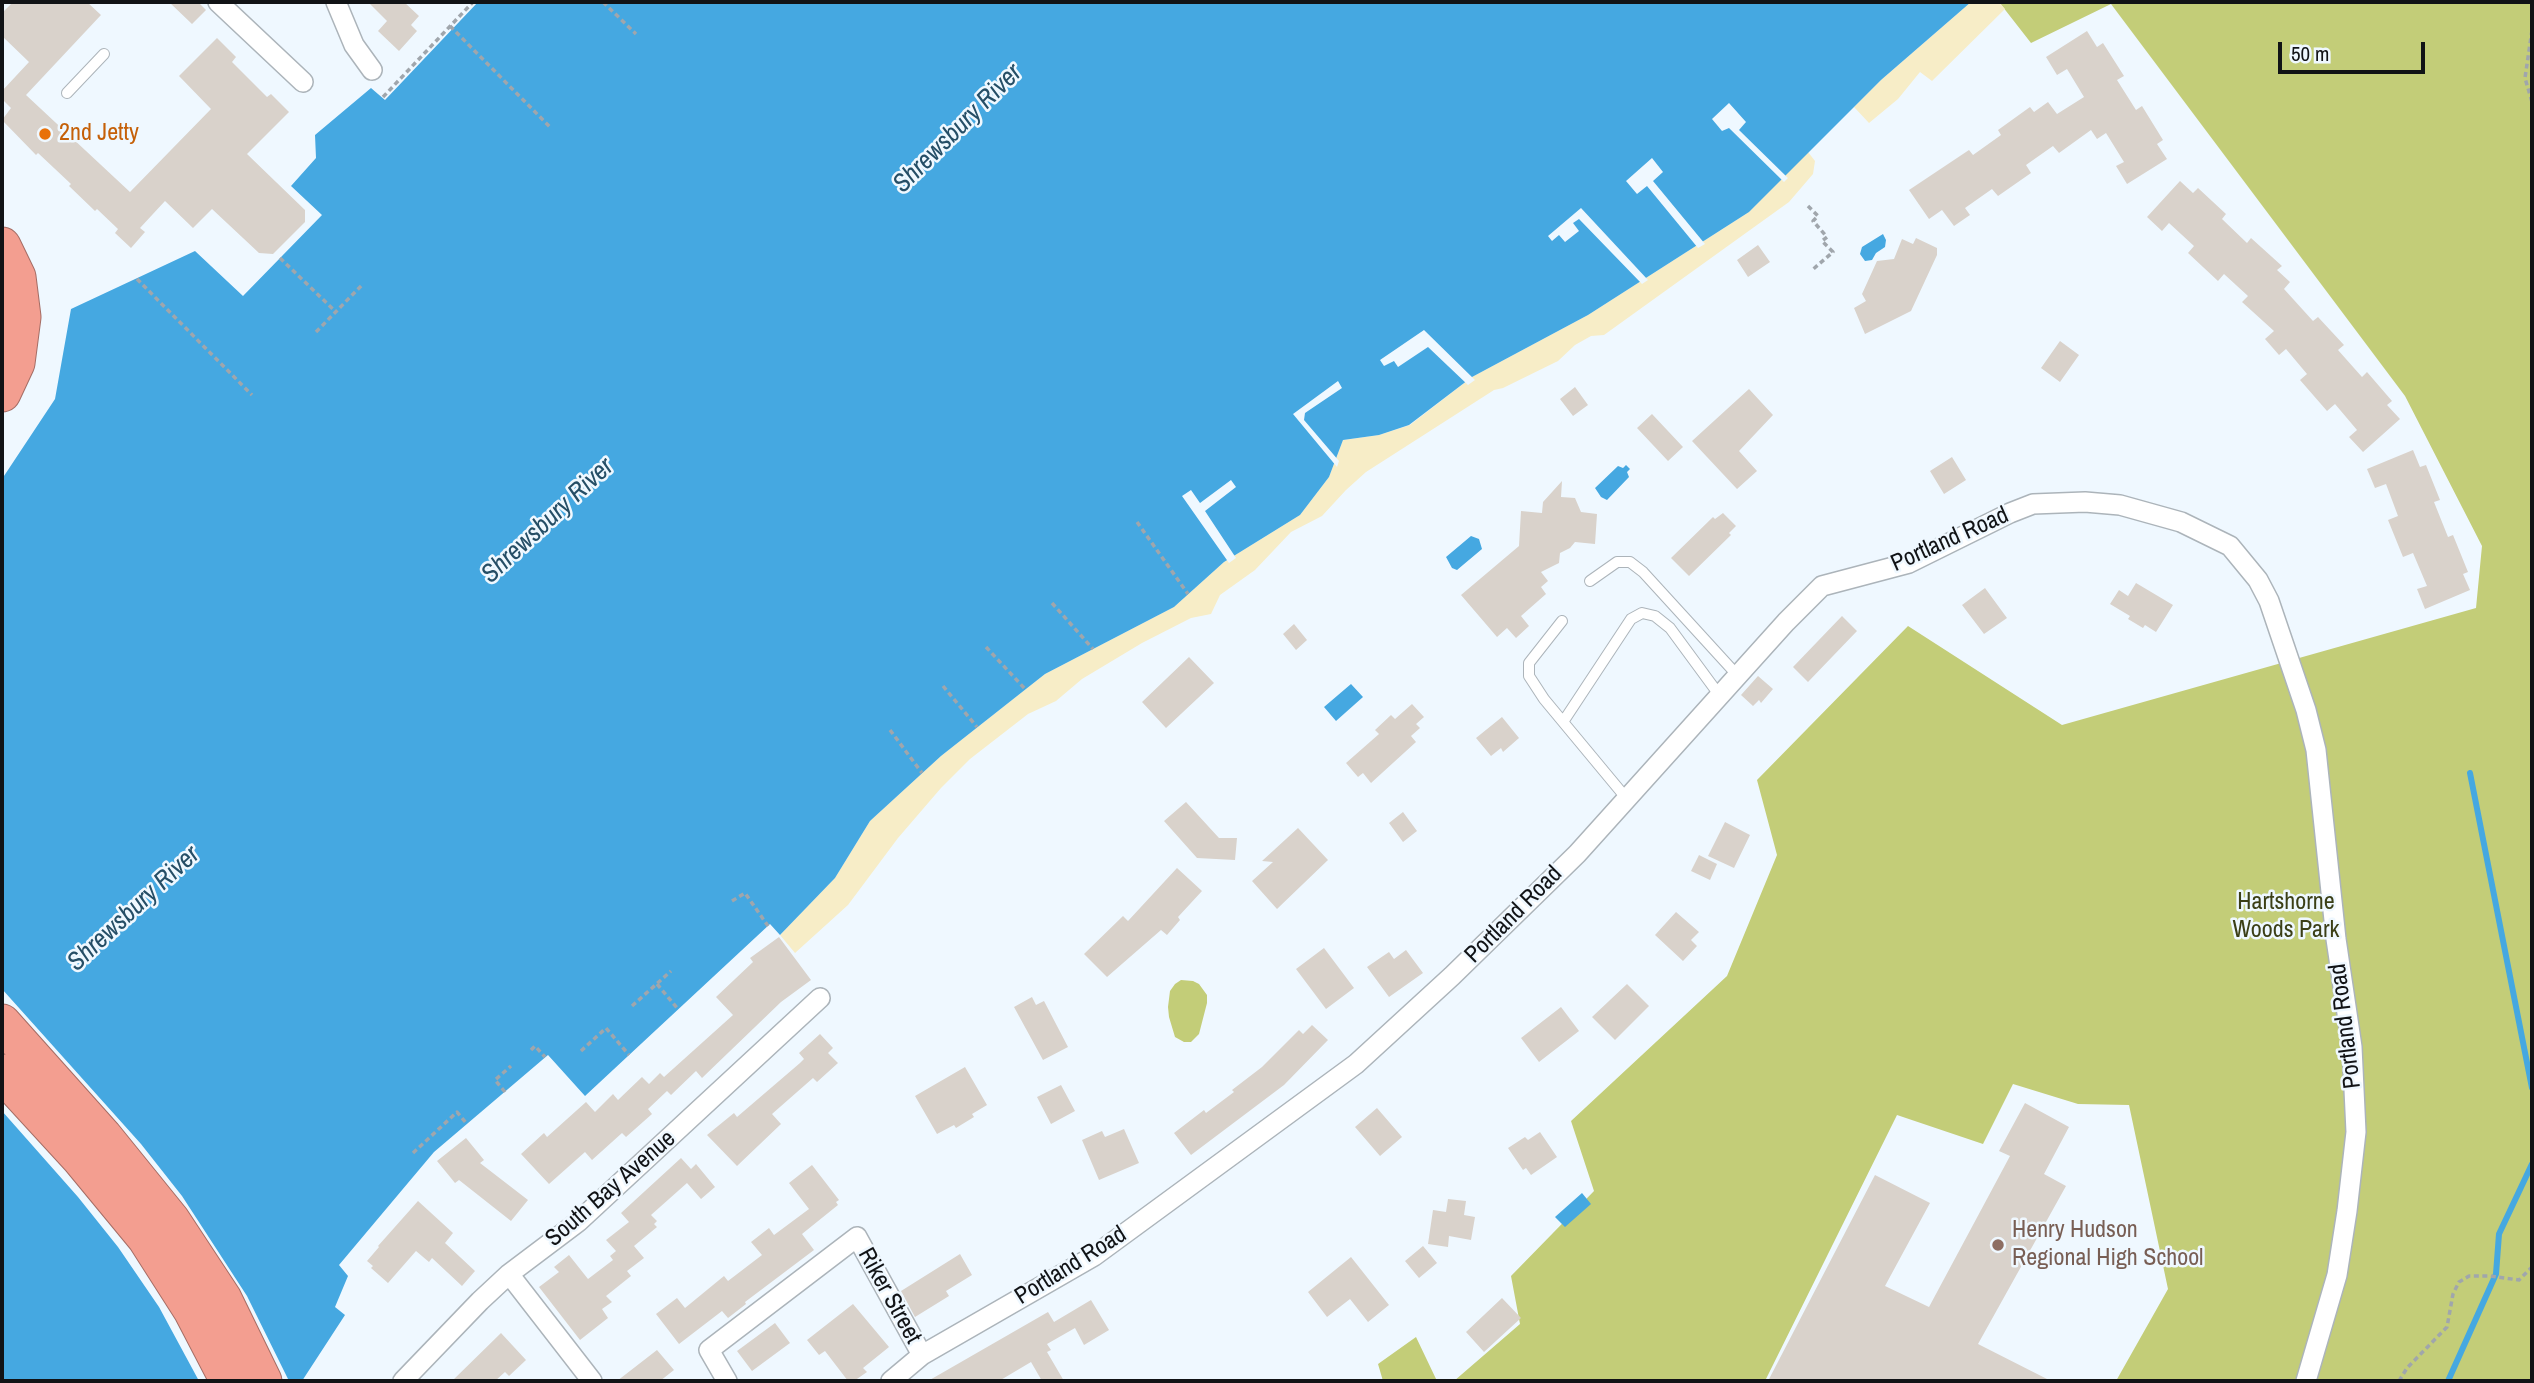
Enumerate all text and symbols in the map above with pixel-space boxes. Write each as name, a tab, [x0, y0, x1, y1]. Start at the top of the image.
scale bar	[2282, 28, 2429, 72]
text: 50 m	[2291, 39, 2329, 68]
water label: Shrewsbury River	[887, 58, 1029, 200]
place label: 2nd Jetty	[59, 120, 139, 148]
marker: 2nd Jetty	[37, 126, 53, 142]
water label: Shrewsbury River	[475, 452, 621, 590]
street label: Portland Road	[1887, 501, 2013, 579]
water label: Shrewsbury River	[61, 840, 207, 978]
street label: Portland Road	[1459, 860, 1569, 970]
park label: Hartshorne Woods Park	[2233, 889, 2339, 945]
street label: Portland Road	[2324, 962, 2368, 1090]
street label: South Bay Avenue	[540, 1125, 682, 1253]
place label: Henry Hudson Regional High School	[2012, 1217, 2203, 1273]
street label: Portland Road	[1010, 1220, 1132, 1312]
marker: Henry Hudson Regional High School	[1990, 1237, 2006, 1253]
street label: Riker Street	[851, 1243, 927, 1349]

